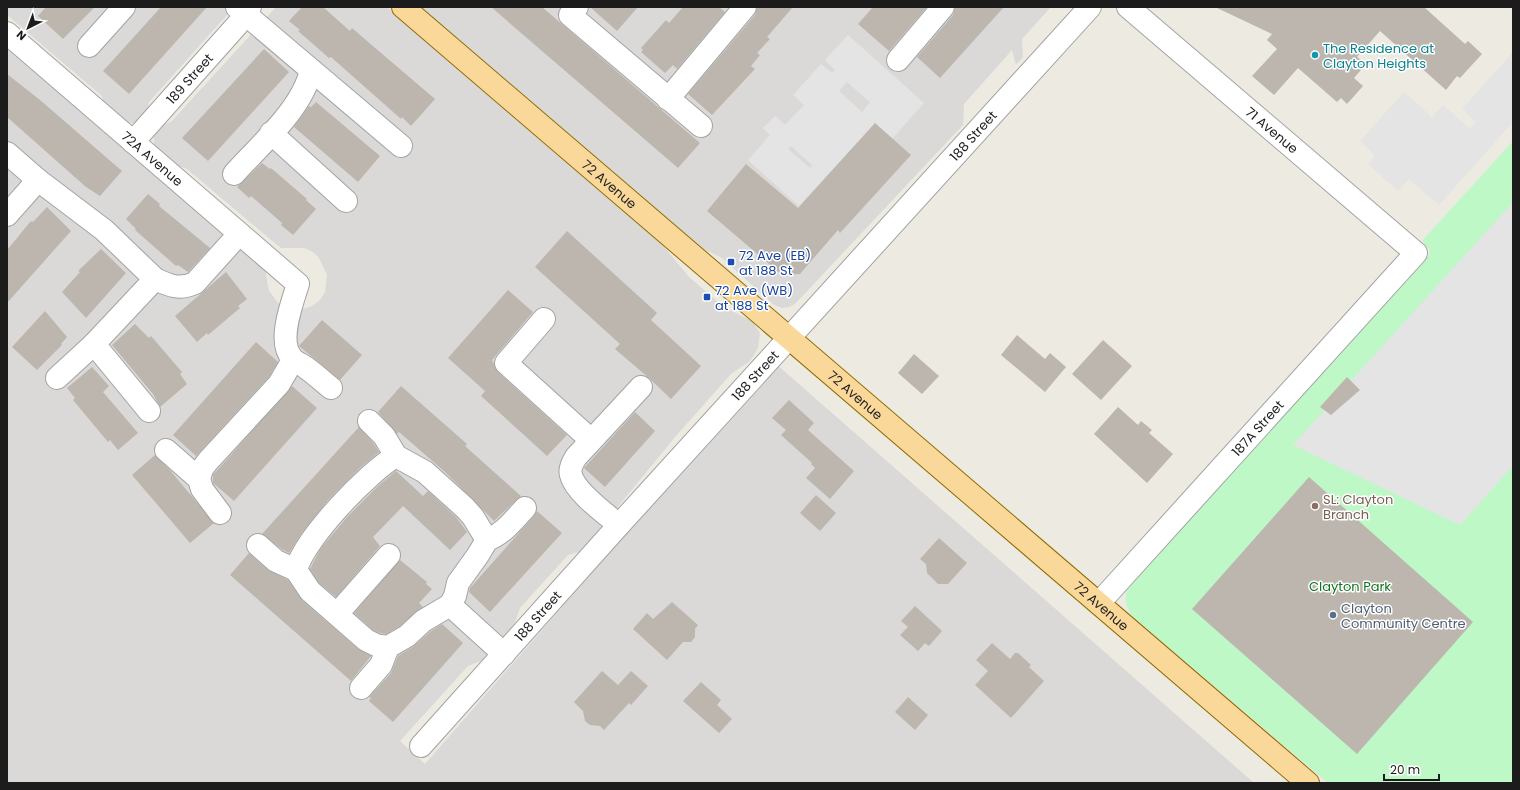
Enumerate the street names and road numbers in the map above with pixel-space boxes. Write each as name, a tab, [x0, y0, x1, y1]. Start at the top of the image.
street label: 189 Street	[162, 49, 218, 108]
street label: 71 Avenue	[1241, 103, 1302, 158]
street label: 188 Street	[945, 106, 1002, 165]
street label: 72A Avenue	[117, 127, 187, 191]
street label: 72 Avenue	[578, 155, 641, 213]
street label: 188 Street	[728, 346, 784, 405]
street label: 72 Avenue	[824, 366, 887, 424]
street label: 187A Street	[1227, 396, 1288, 461]
street label: 72 Avenue	[1069, 577, 1133, 635]
street label: 188 Street	[510, 586, 566, 645]

